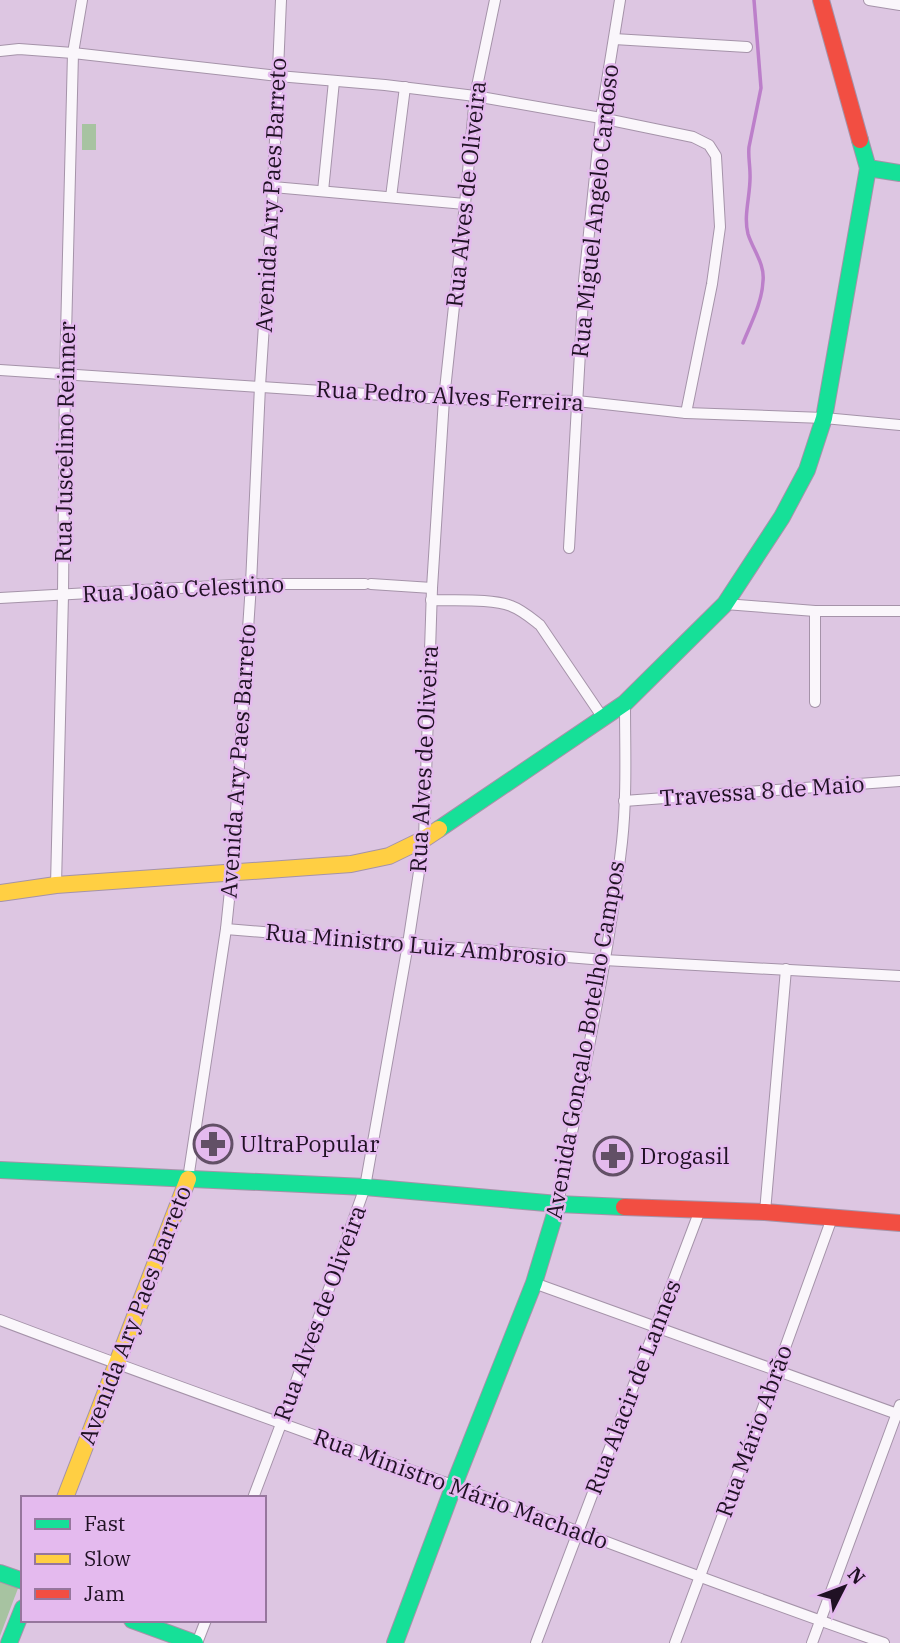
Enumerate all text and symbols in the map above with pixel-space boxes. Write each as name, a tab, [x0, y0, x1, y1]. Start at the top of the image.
street label: Avenida Ary Paes Barreto	[248, 57, 292, 333]
street label: Rua Miguel Angelo Cardoso	[564, 63, 624, 359]
street label: Rua Alves de Oliveira	[438, 79, 492, 309]
street label: Rua Juscelino Reinner	[47, 321, 81, 563]
street label: Rua Pedro Alves Ferreira	[315, 373, 585, 417]
street label: Rua João Celestino	[81, 568, 285, 608]
street label: Avenida Ary Paes Barreto	[212, 623, 262, 899]
street label: Rua Alves de Oliveira	[402, 645, 444, 873]
street label: Travessa 8 de Maio	[658, 768, 865, 812]
street label: Avenida Gonçalo Botelho Campos	[538, 858, 630, 1221]
street label: Rua Ministro Luiz Ambrosio	[264, 916, 568, 972]
pharmacy icon: UltraPopular	[192, 1123, 234, 1165]
place label: UltraPopular	[240, 1128, 380, 1158]
pharmacy icon: Drogasil	[592, 1135, 634, 1177]
place label: Drogasil	[640, 1140, 730, 1170]
street label: Avenida Ary Paes Barreto	[71, 1181, 197, 1448]
street label: Rua Alves de Oliveira	[266, 1201, 372, 1425]
street label: Rua Alacir de Lannes	[577, 1275, 687, 1498]
street label: Rua Mário Abrão	[708, 1340, 798, 1521]
street label: Rua Ministro Mário Machado	[310, 1421, 613, 1555]
legend	[21, 1496, 266, 1622]
text: Fast	[84, 1509, 125, 1537]
text: Slow	[84, 1544, 131, 1572]
north arrow	[809, 1552, 879, 1622]
text: N	[843, 1562, 871, 1589]
text: Jam	[84, 1579, 125, 1607]

